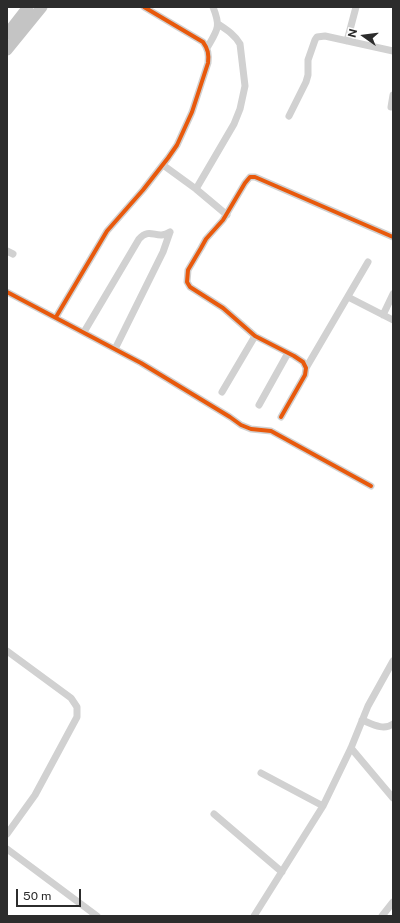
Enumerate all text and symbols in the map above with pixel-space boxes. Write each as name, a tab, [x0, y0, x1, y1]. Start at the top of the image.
north arrow	[344, 16, 384, 56]
text: N	[345, 27, 359, 39]
scale bar	[18, 881, 83, 907]
text: 50 m	[23, 889, 51, 903]

